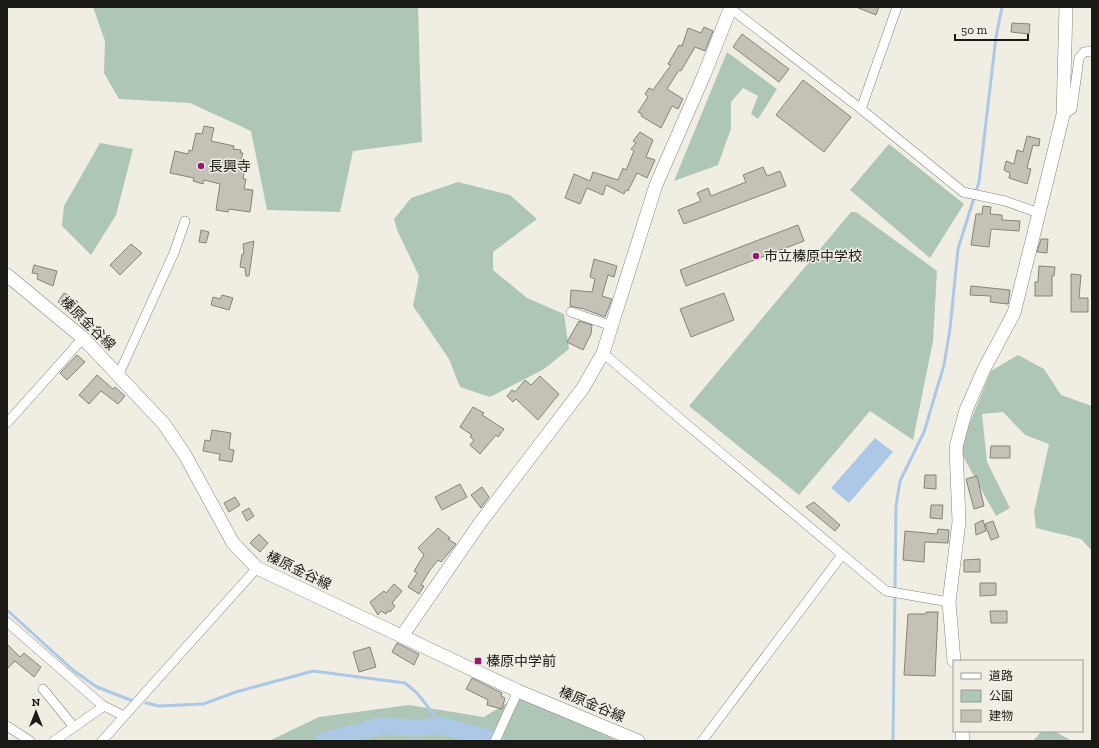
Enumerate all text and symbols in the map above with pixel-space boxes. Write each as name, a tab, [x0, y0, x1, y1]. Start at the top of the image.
scale bar	[955, 16, 1028, 42]
text: 50 m	[961, 23, 988, 37]
place label: 長興寺	[209, 158, 251, 175]
marker: 長興寺	[196, 161, 206, 171]
place label: 市立榛原中学校	[764, 248, 862, 265]
marker: 市立榛原中学校	[751, 251, 761, 261]
street label: 榛原金谷線	[57, 293, 119, 354]
street label: 榛原金谷線	[264, 547, 334, 593]
place label: 榛原中学前	[486, 653, 556, 670]
marker: 榛原中学前	[473, 656, 483, 666]
legend	[953, 660, 1083, 732]
text: 道路	[989, 669, 1013, 683]
street label: 榛原金谷線	[556, 683, 627, 726]
text: 公園	[989, 689, 1013, 703]
north arrow	[16, 692, 56, 732]
text: N	[32, 696, 41, 709]
text: 建物	[989, 709, 1013, 723]

